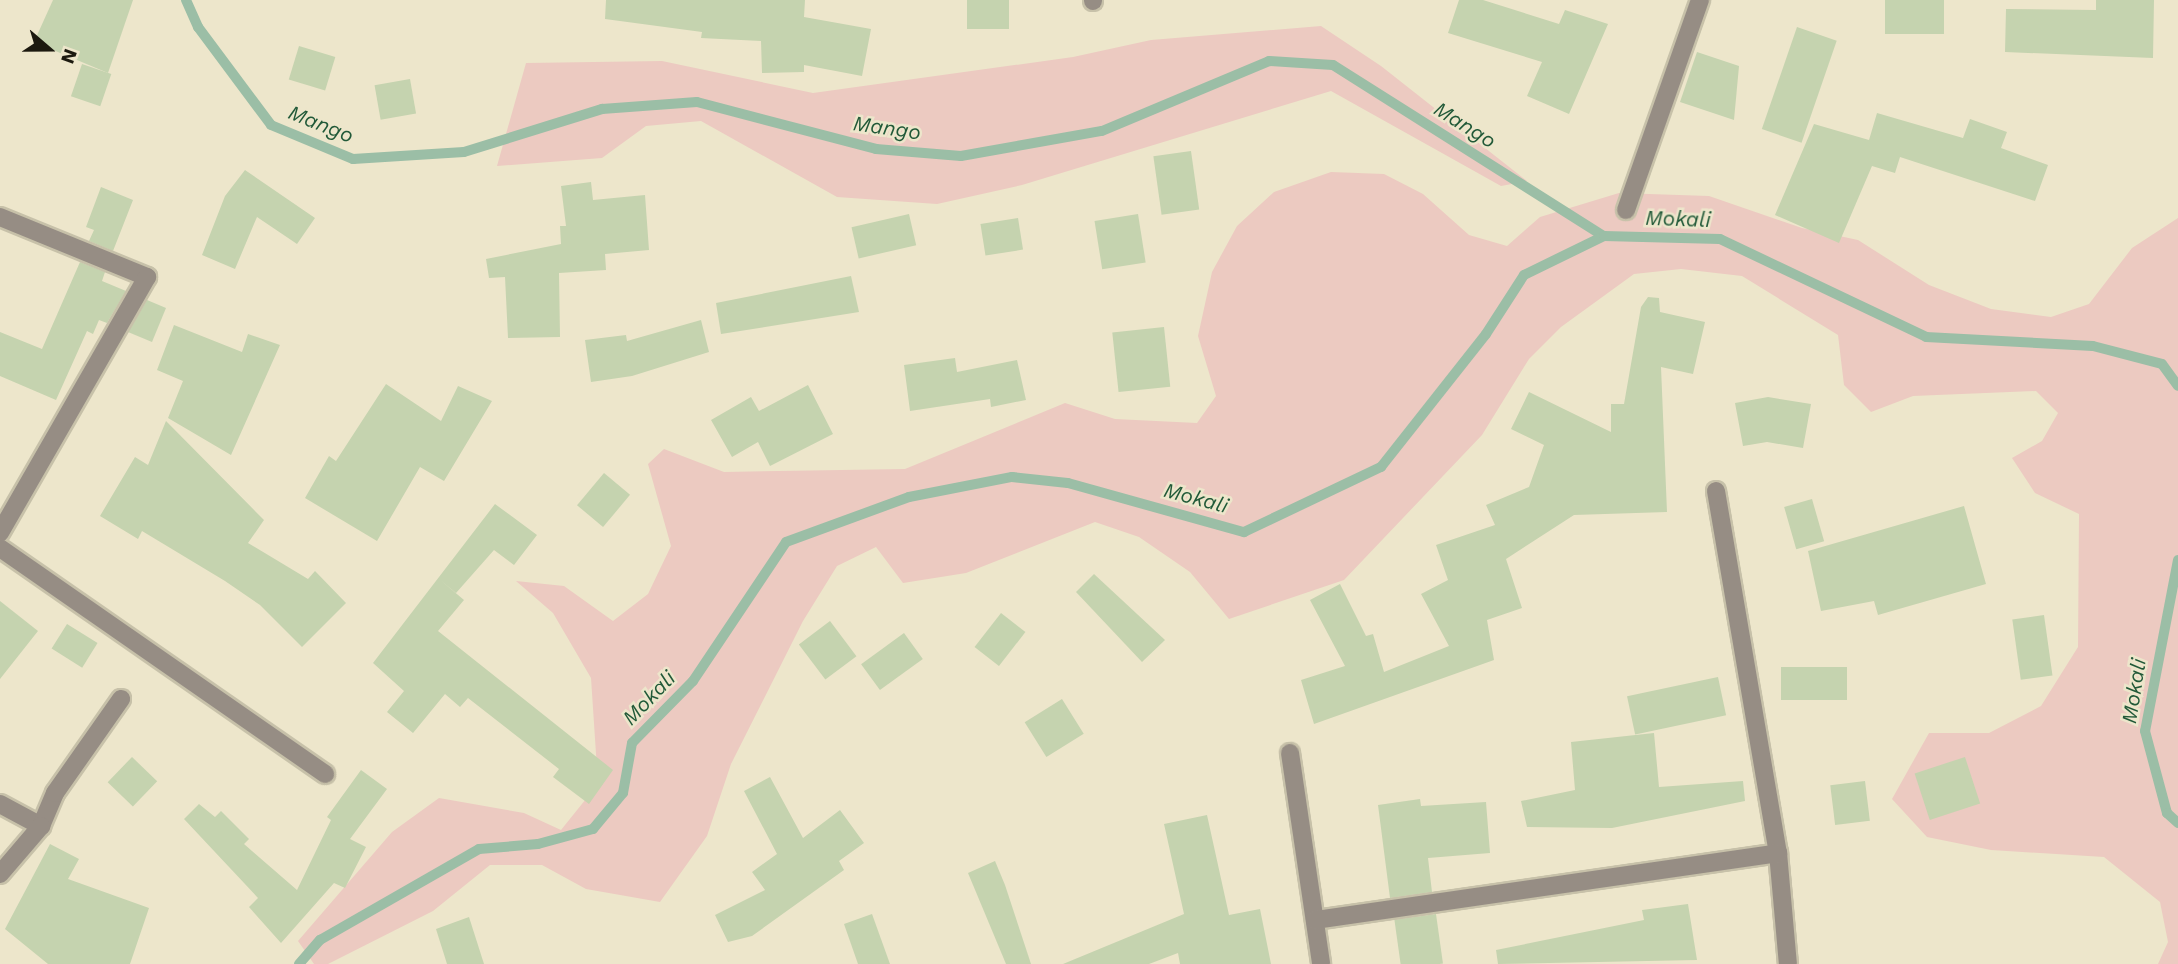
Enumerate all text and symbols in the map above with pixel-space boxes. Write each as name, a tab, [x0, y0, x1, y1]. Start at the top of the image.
north arrow	[14, 14, 84, 84]
text: N	[56, 46, 82, 67]
water label: Mango	[1429, 96, 1501, 154]
water label: Mango	[285, 100, 357, 148]
water label: Mango	[851, 111, 923, 145]
water label: Mokali	[1645, 205, 1711, 233]
water label: Mokali	[1161, 477, 1231, 519]
water label: Mokali	[2116, 657, 2152, 725]
water label: Mokali	[617, 666, 681, 730]

